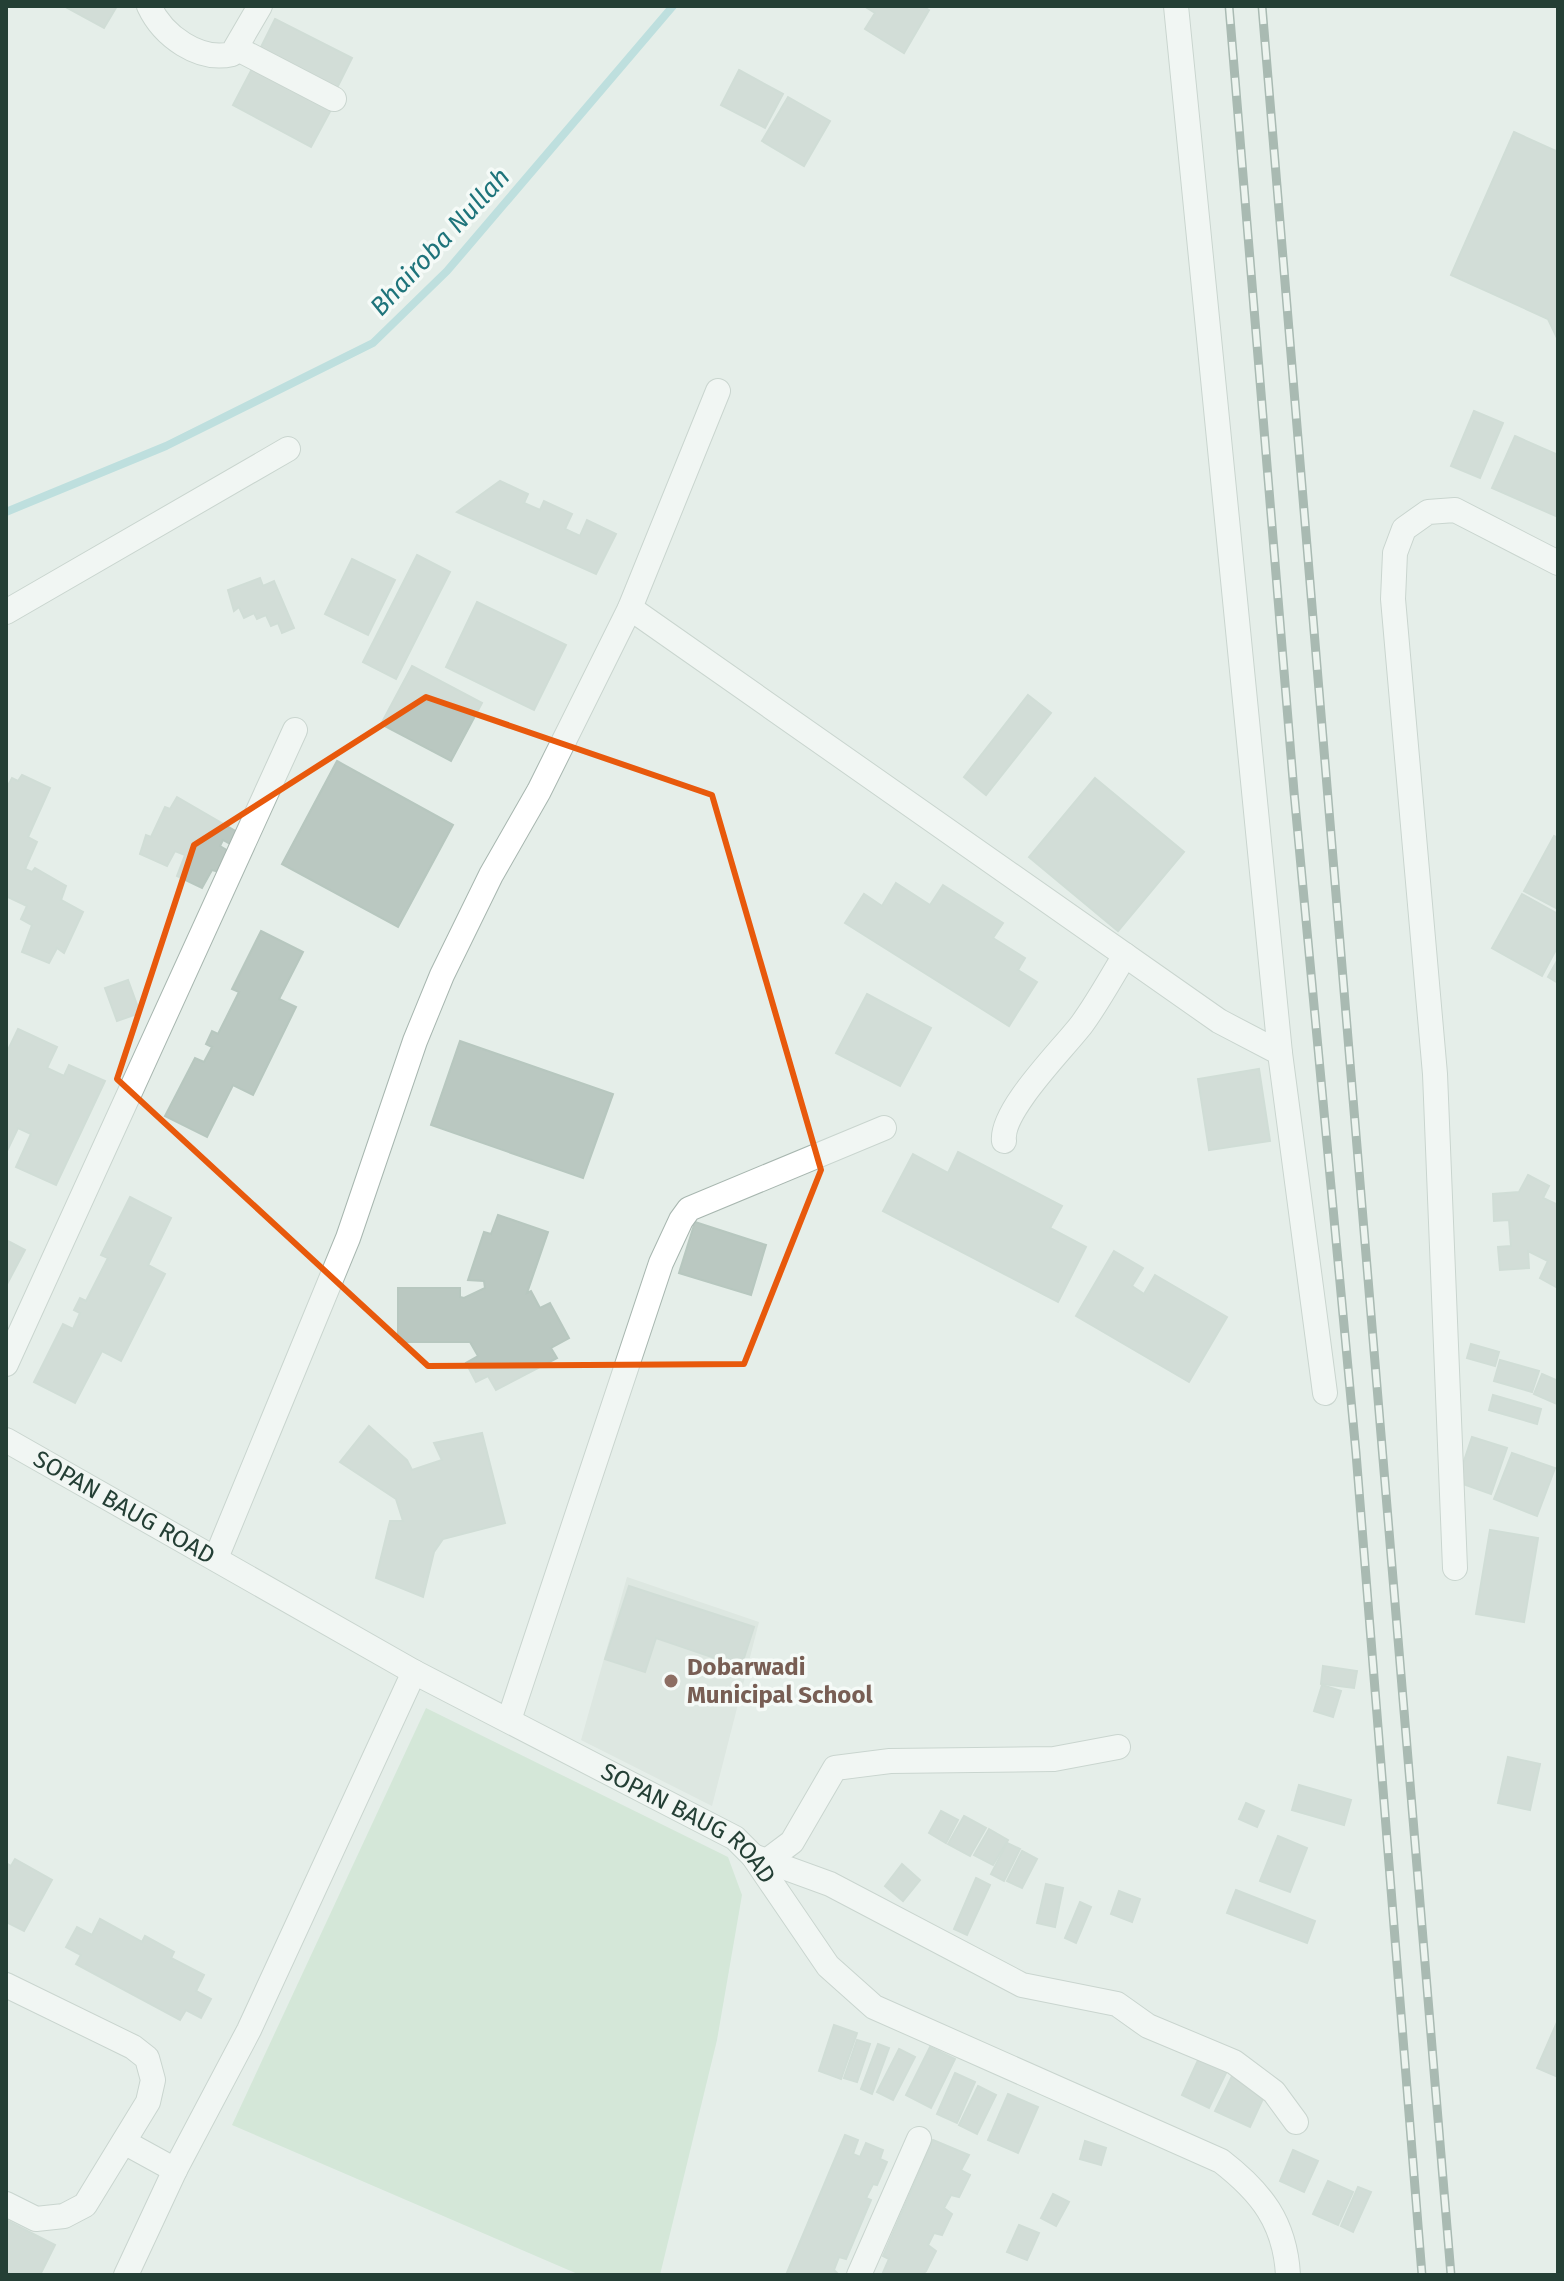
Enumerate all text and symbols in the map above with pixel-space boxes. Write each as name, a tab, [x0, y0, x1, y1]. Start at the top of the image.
water label: Bhairoba Nullah	[364, 162, 516, 322]
street label: SOPAN BAUG ROAD	[29, 1445, 220, 1570]
place label: Dobarwadi Municipal School	[687, 1653, 873, 1709]
marker: Dobarwadi Municipal School	[662, 1672, 680, 1690]
street label: SOPAN BAUG ROAD	[596, 1757, 781, 1889]

